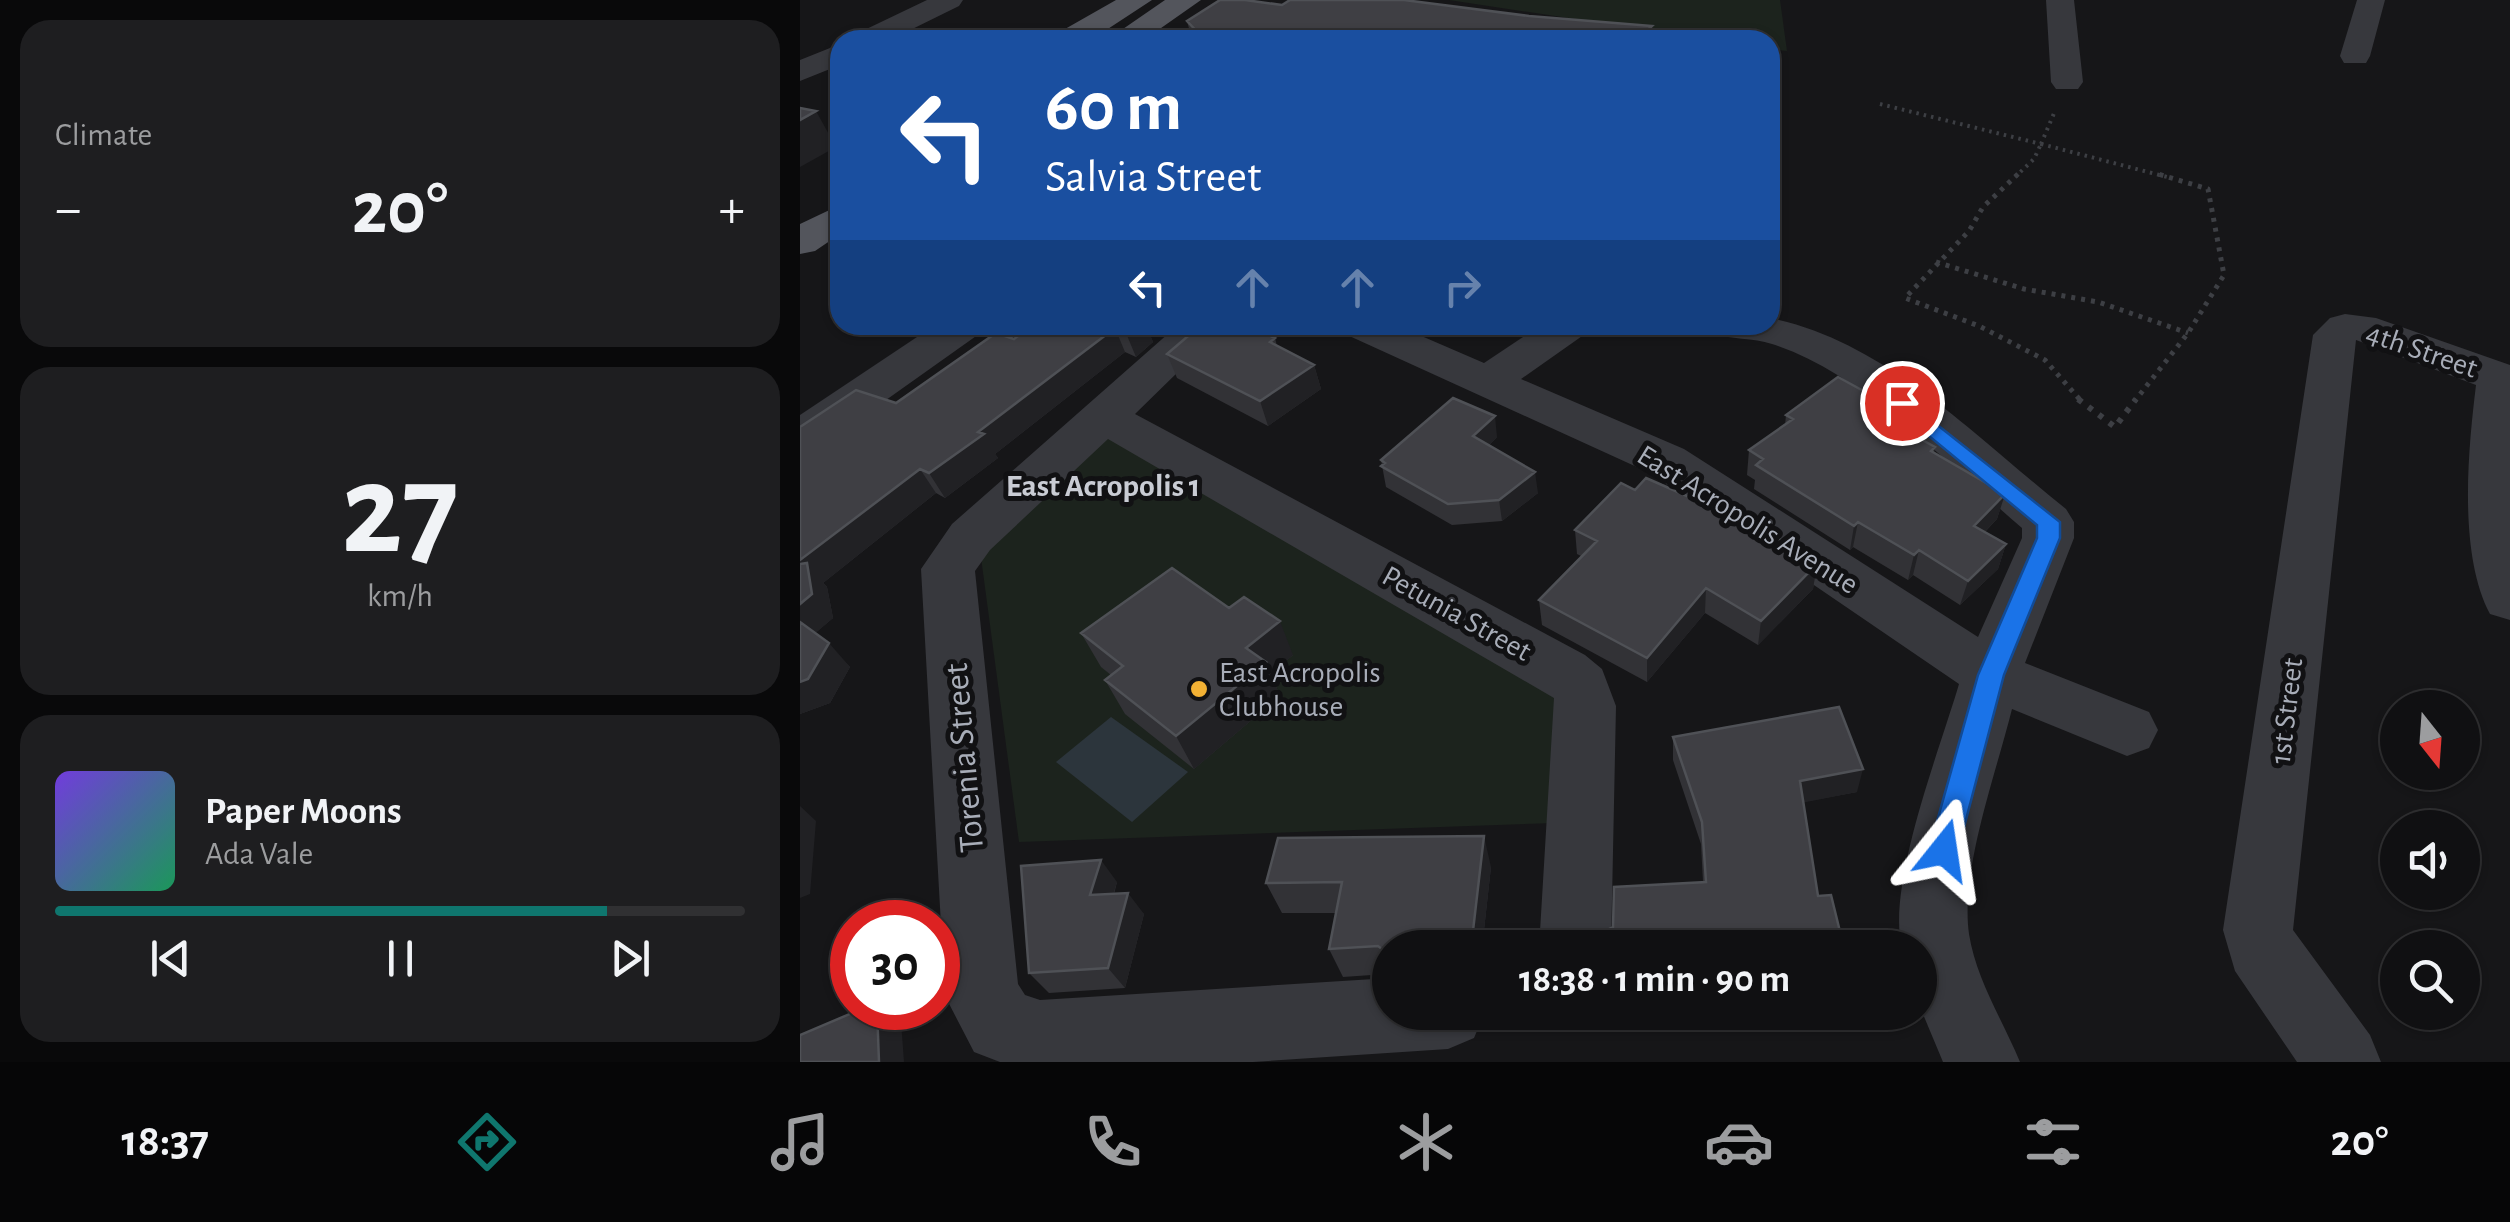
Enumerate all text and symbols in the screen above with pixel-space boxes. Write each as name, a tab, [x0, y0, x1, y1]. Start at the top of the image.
icon: left	[880, 70, 1010, 200]
text: 60 m	[1045, 73, 1182, 143]
text: Climate	[55, 119, 152, 151]
text: Salvia Street	[1045, 155, 1261, 200]
text: 20°	[352, 172, 448, 247]
text: −	[55, 182, 81, 237]
text: +	[719, 182, 745, 237]
icon: left	[1120, 260, 1175, 315]
icon: ahead	[1225, 260, 1280, 315]
icon: ahead	[1330, 260, 1385, 315]
icon: right	[1435, 260, 1490, 315]
street label: 4th Street	[2362, 318, 2481, 384]
pin	[1860, 361, 1945, 446]
icon: arrive	[1875, 376, 1930, 431]
street label: East Acropolis Avenue	[1632, 440, 1863, 600]
text: 27	[341, 447, 459, 577]
district label: East Acropolis 1	[1006, 470, 1200, 502]
street label: Petunia Street	[1377, 561, 1536, 667]
text: km/h	[367, 580, 433, 612]
street label: 1st Street	[2266, 656, 2308, 766]
place label: East Acropolis Clubhouse	[1219, 658, 1381, 722]
street label: Torenia Street	[939, 662, 990, 854]
marker: East Acropolis Clubhouse	[1188, 678, 1210, 700]
north arrow	[2380, 690, 2480, 790]
map controls	[2380, 690, 2480, 1030]
text: Paper Moons	[205, 793, 402, 831]
position arrow	[1892, 798, 1996, 902]
button: sound	[2380, 810, 2480, 910]
text: Ada Vale	[205, 838, 313, 870]
speed limit sign: 30	[830, 900, 960, 1030]
button: search	[2380, 930, 2480, 1030]
icon: previous	[143, 931, 198, 986]
icon: pause	[373, 931, 428, 986]
icon: next	[603, 931, 658, 986]
text: 18:38 · 1 min · 90 m	[1519, 961, 1790, 999]
icon: directions	[452, 1107, 522, 1177]
icon: music	[765, 1107, 835, 1177]
icon: phone	[1078, 1107, 1148, 1177]
icon: climate	[1391, 1107, 1461, 1177]
icon: car	[1704, 1107, 1774, 1177]
icon: filters	[2018, 1107, 2088, 1177]
text: 18:37	[122, 1119, 209, 1164]
text: 20°	[2331, 1119, 2388, 1164]

